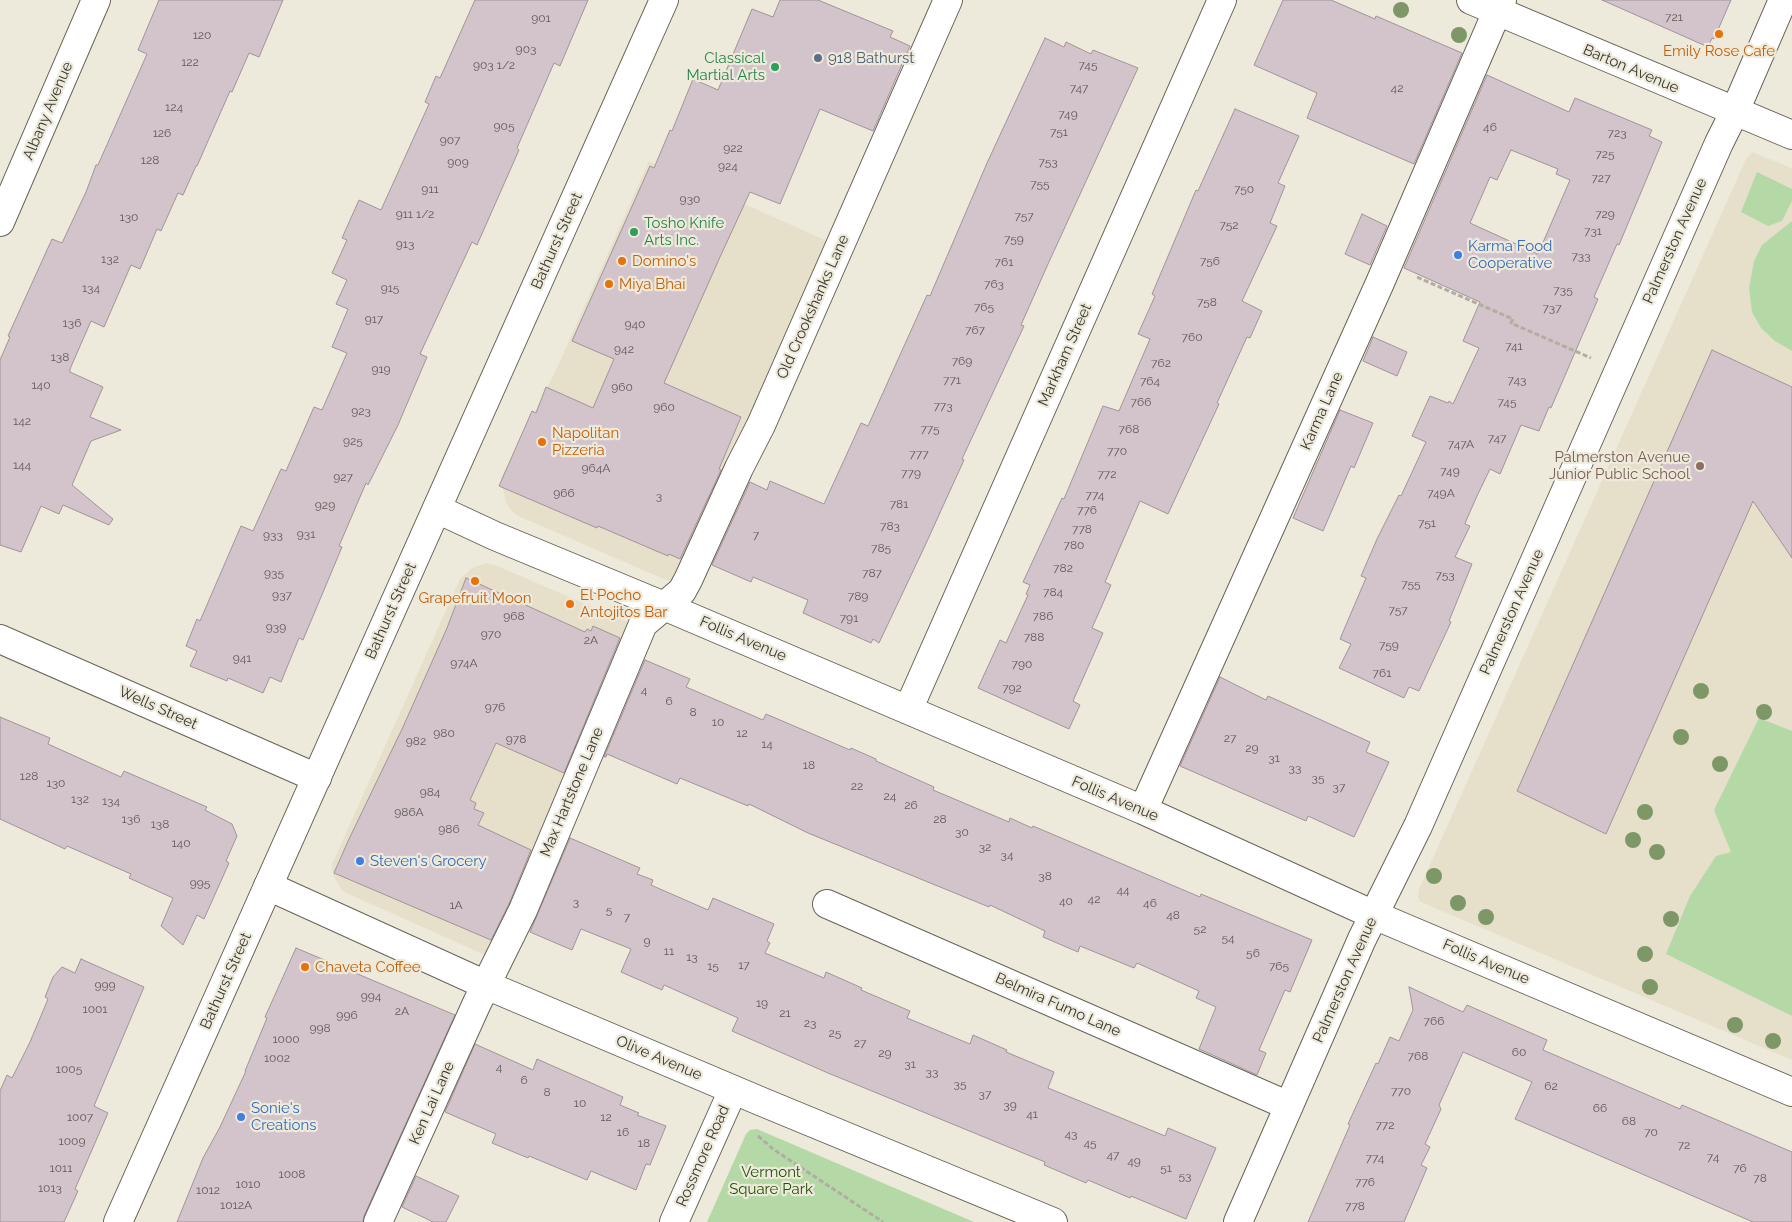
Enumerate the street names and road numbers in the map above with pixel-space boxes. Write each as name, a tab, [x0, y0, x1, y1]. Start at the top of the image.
street label: Barton Avenue	[1580, 41, 1682, 97]
street label: Albany Avenue	[19, 59, 77, 163]
street label: Palmerston Avenue	[1639, 175, 1711, 307]
street label: Bathurst Street	[528, 190, 586, 292]
street label: Old Crookshanks Lane	[773, 232, 853, 382]
street label: Markham Street	[1034, 301, 1096, 409]
street label: Karma Lane	[1297, 369, 1347, 453]
street label: Palmerston Avenue	[1476, 546, 1548, 678]
street label: Bathurst Street	[362, 560, 420, 662]
street label: Follis Avenue	[697, 613, 789, 665]
street label: Wells Street	[116, 683, 200, 733]
street label: Max Hartstone Lane	[537, 725, 607, 859]
street label: Follis Avenue	[1069, 773, 1161, 825]
street label: Palmerston Avenue	[1309, 914, 1381, 1046]
street label: Bathurst Street	[197, 930, 255, 1032]
street label: Follis Avenue	[1440, 936, 1532, 988]
street label: Belmira Fumo Lane	[992, 969, 1124, 1041]
street label: Olive Avenue	[613, 1032, 705, 1084]
street label: Ken Lai Lane	[406, 1059, 458, 1147]
street label: Rossmore Road	[673, 1102, 733, 1210]

